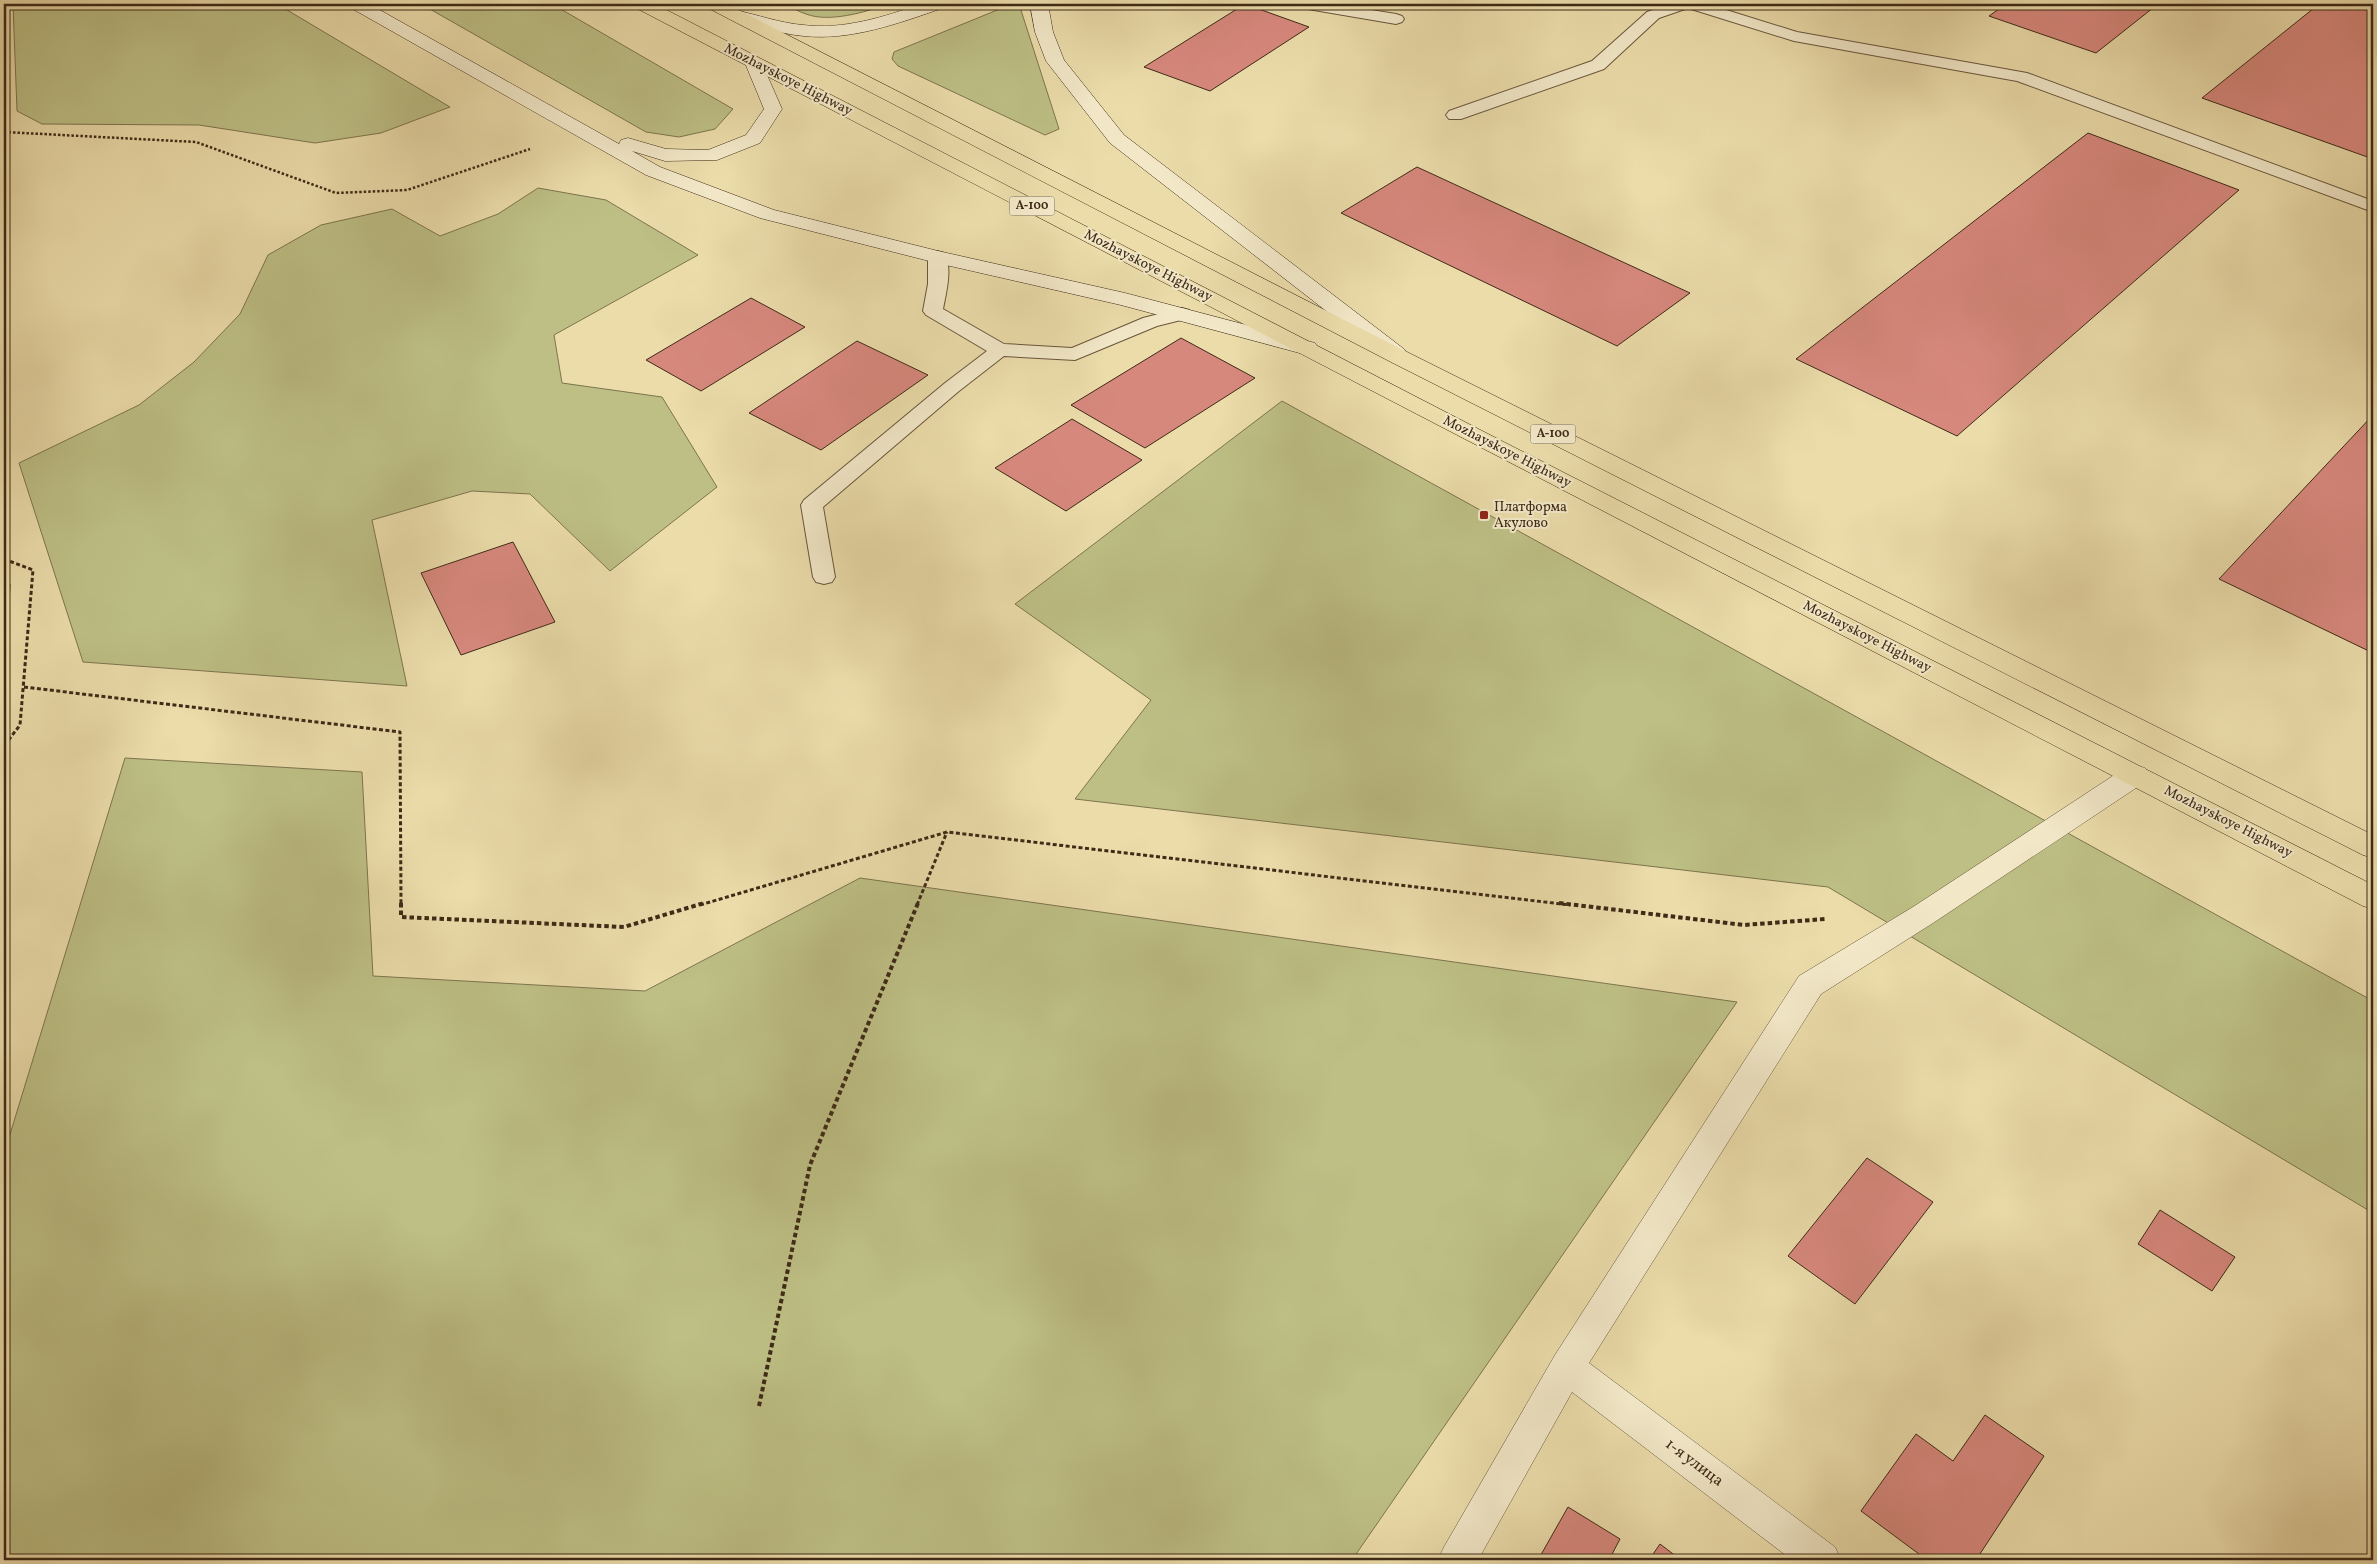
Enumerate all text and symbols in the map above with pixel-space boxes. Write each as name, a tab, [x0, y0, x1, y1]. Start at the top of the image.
street label: Mozhayskoye Highway	[720, 39, 856, 121]
road number: А-100	[1010, 197, 1054, 216]
street label: Mozhayskoye Highway	[1080, 225, 1216, 307]
street label: Mozhayskoye Highway	[1439, 411, 1575, 493]
road number: А-100	[1530, 424, 1576, 444]
place label: Платформа Акулово	[1494, 498, 1567, 533]
marker: Платформа Акулово	[1478, 509, 1490, 521]
street label: Mozhayskoye Highway	[1799, 596, 1935, 678]
street label: Mozhayskoye Highway	[2160, 781, 2296, 863]
street label: 1-я улица	[1660, 1434, 1728, 1492]

